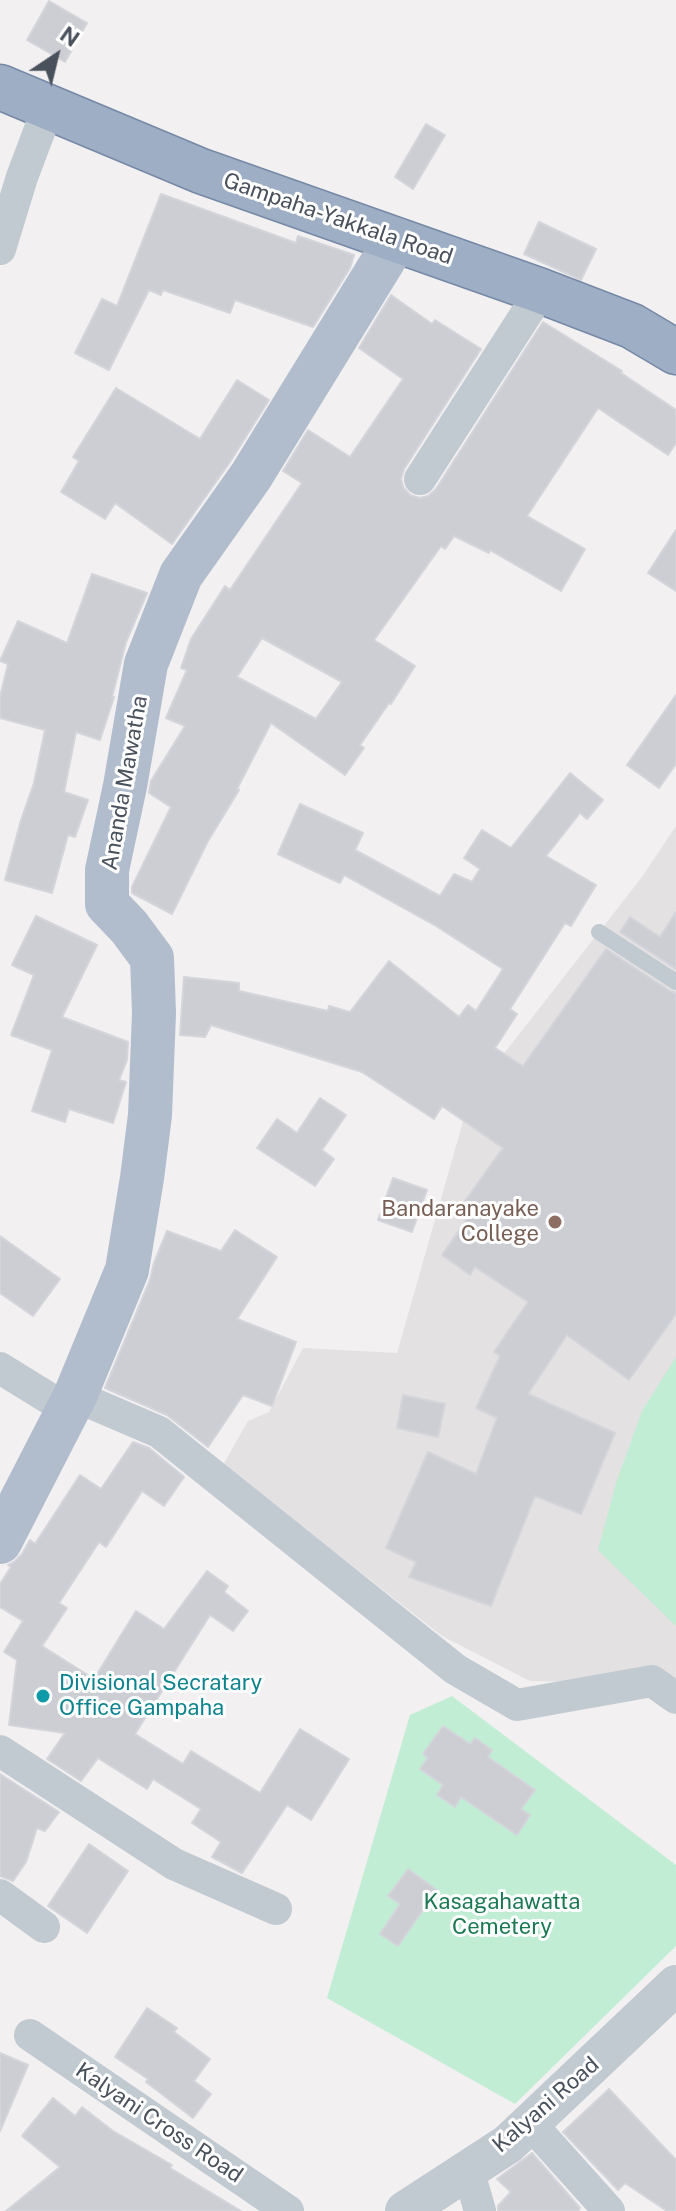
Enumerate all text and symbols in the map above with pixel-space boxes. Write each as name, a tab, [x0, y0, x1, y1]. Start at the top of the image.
north arrow	[16, 16, 96, 96]
text: N	[55, 21, 84, 52]
street label: Gampaha-Yakkala Road	[220, 167, 456, 271]
street label: Ananda Mawatha	[97, 694, 153, 872]
place label: Bandaranayake College	[381, 1196, 539, 1248]
marker: Bandaranayake College	[546, 1213, 564, 1231]
place label: Divisional Secratary Office Gampaha	[59, 1670, 262, 1722]
marker: Divisional Secratary Office Gampaha	[34, 1687, 52, 1705]
park label: Kasagahawatta Cemetery	[424, 1889, 580, 1940]
street label: Kalyani Road	[487, 2052, 605, 2158]
street label: Kalyani Cross Road	[70, 2057, 248, 2189]

